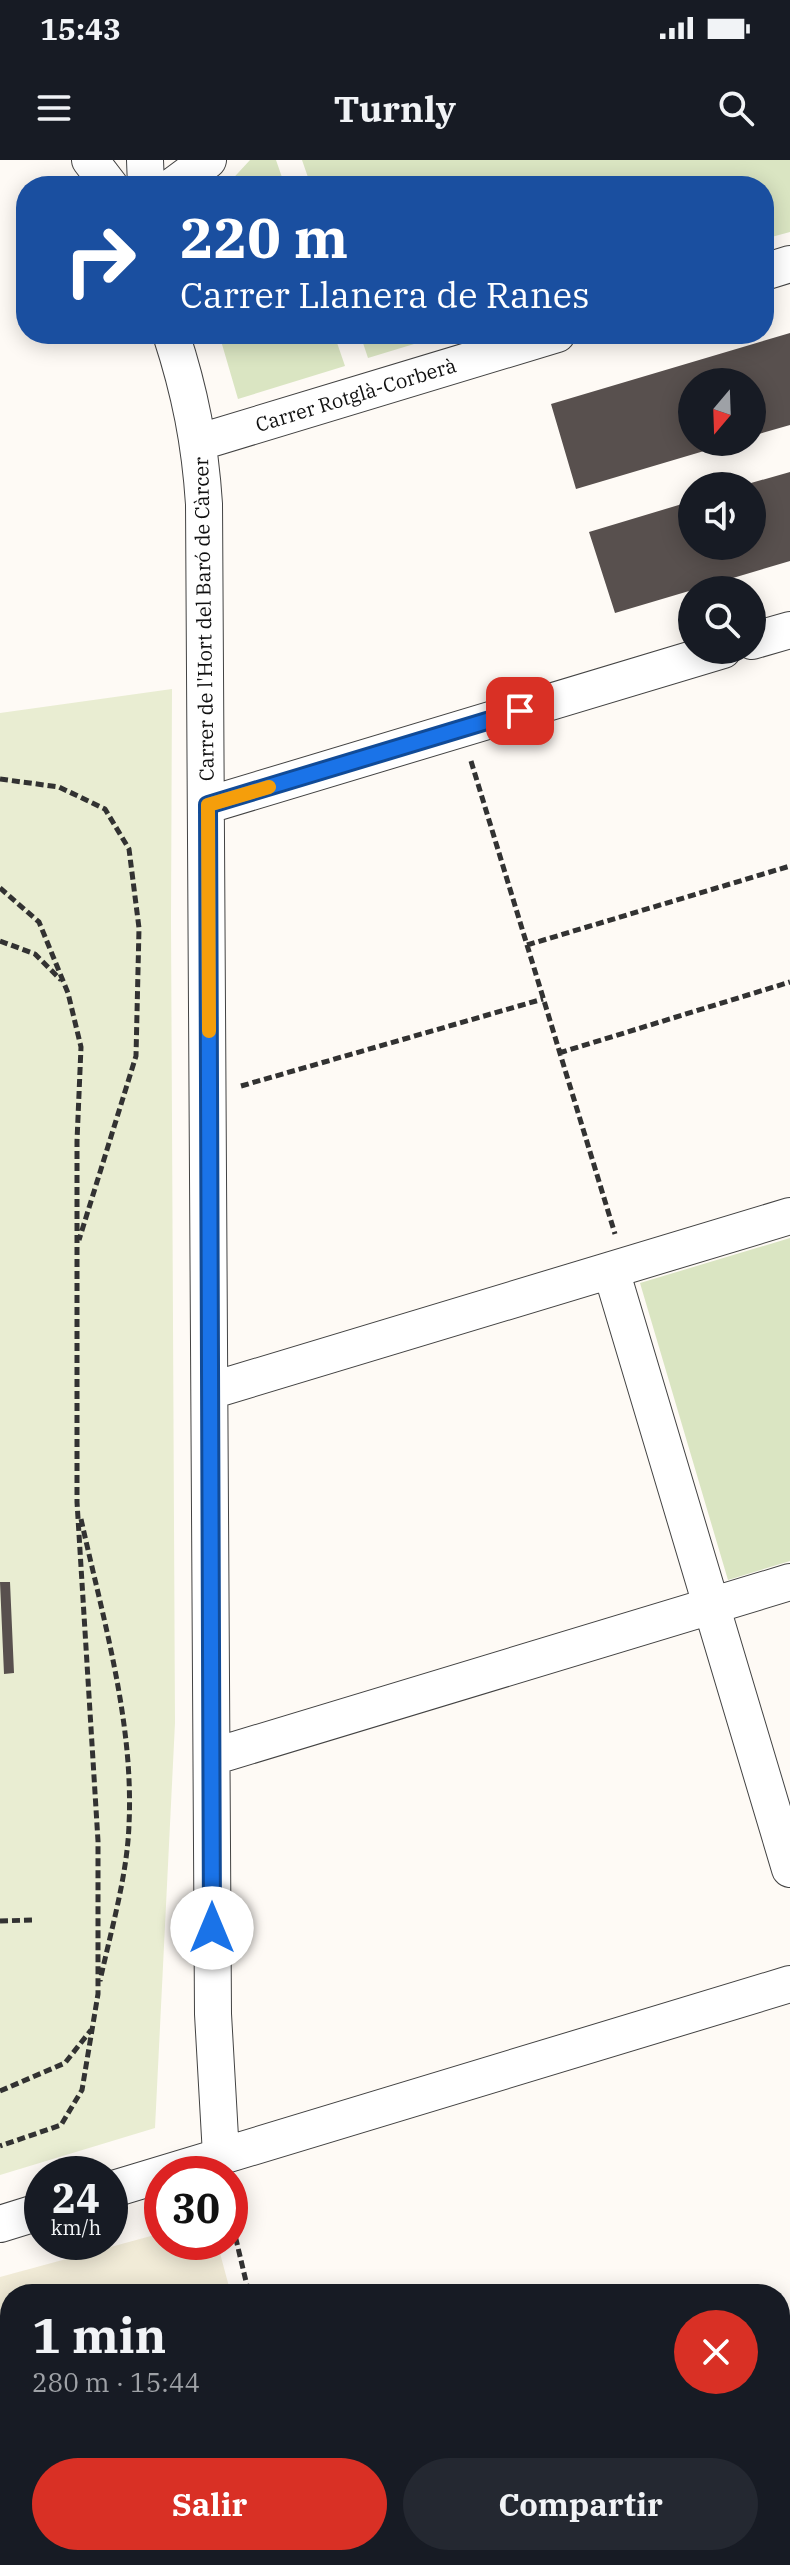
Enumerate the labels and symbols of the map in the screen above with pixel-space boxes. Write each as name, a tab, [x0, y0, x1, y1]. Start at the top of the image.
street label: Carrer Rotglà-Corberà	[252, 351, 460, 438]
north arrow	[678, 368, 766, 456]
street label: Carrer de l'Hort del Baró de Càrcer	[187, 457, 220, 781]
pin	[486, 677, 554, 745]
position arrow	[170, 1886, 254, 1970]
speed limit sign: 30	[144, 2156, 248, 2260]

